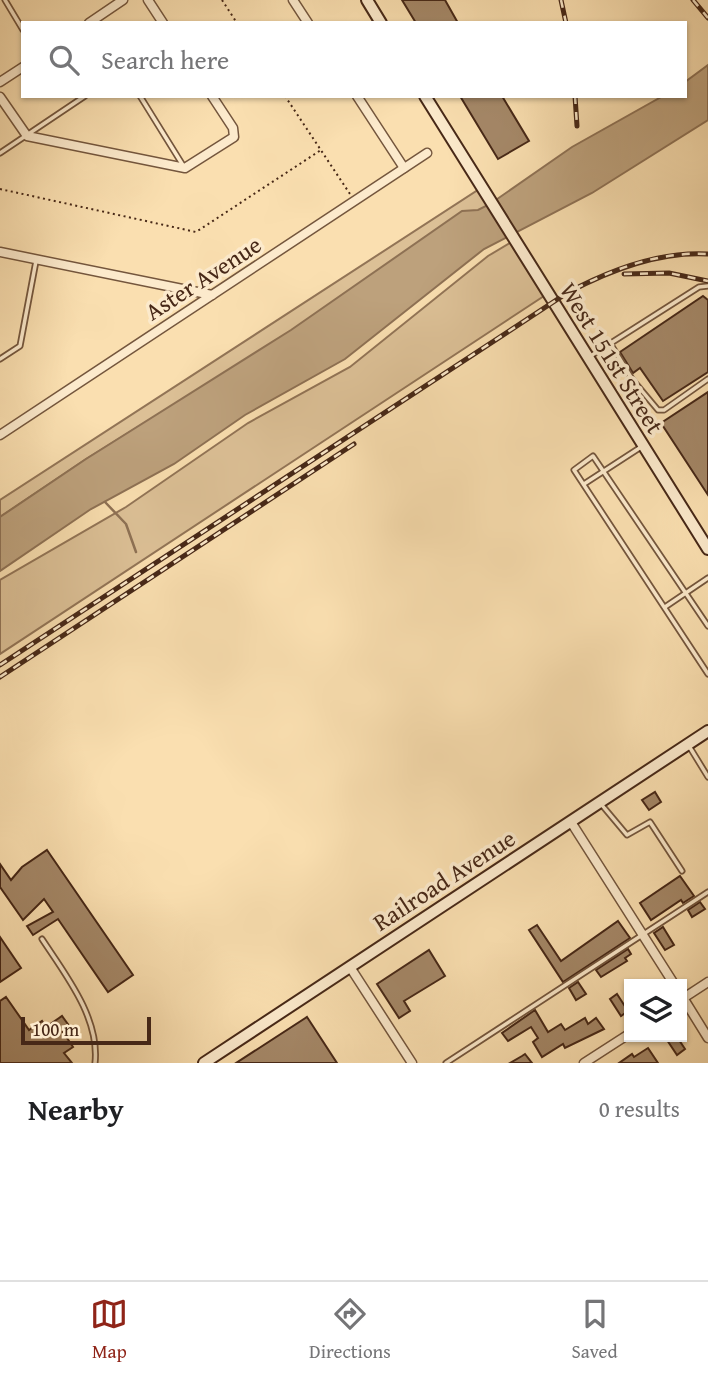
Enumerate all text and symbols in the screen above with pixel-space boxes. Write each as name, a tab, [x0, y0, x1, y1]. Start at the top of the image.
search box	[21, 21, 687, 98]
text: Search here	[101, 40, 229, 79]
icon: search	[45, 41, 83, 79]
street label: Aster Avenue	[138, 227, 268, 329]
street label: West 151st Street	[551, 276, 673, 441]
street label: Railroad Avenue	[366, 821, 522, 939]
map controls	[624, 979, 687, 1042]
button: layers	[624, 979, 687, 1042]
scale bar	[21, 1014, 150, 1046]
text: 100 m	[32, 1015, 79, 1043]
text: Nearby	[28, 1087, 124, 1131]
text: 0 results	[599, 1092, 680, 1125]
tab: Map	[90, 1295, 128, 1365]
tab: Directions	[309, 1295, 391, 1365]
tab: Saved	[572, 1295, 618, 1365]

